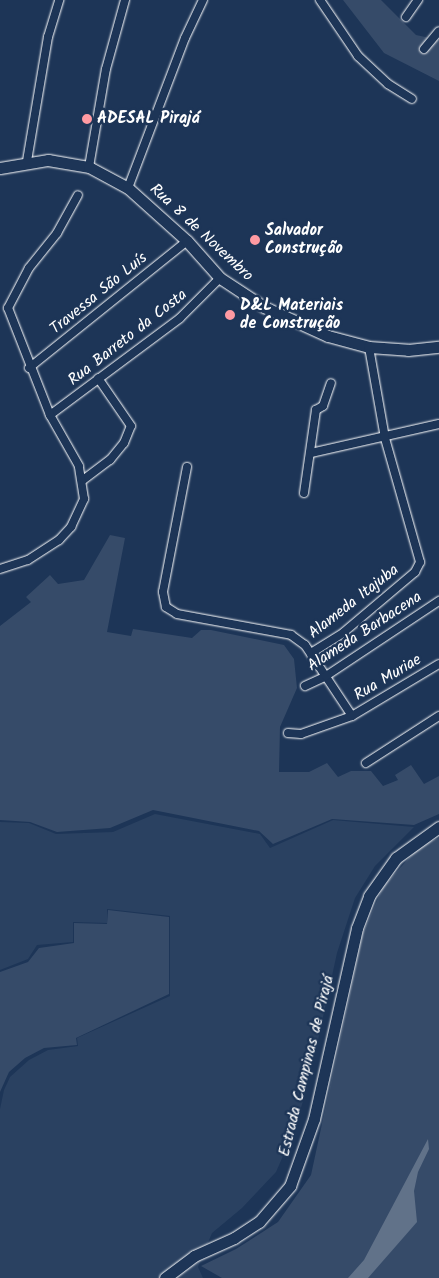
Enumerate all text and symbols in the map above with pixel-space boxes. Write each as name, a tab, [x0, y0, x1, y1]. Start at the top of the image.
place label: ADESAL Pirajá	[97, 109, 200, 129]
marker: ADESAL Pirajá	[81, 113, 93, 125]
street label: Rua 8 de Novembro	[145, 180, 257, 286]
place label: Salvador Construção	[265, 221, 343, 259]
marker: Salvador Construção	[249, 234, 261, 246]
street label: Travessa São Luís	[46, 249, 152, 339]
street label: Rua Barreto da Costa	[65, 286, 191, 390]
place label: D&L Materiais de Construção	[240, 296, 343, 334]
marker: D&L Materiais de Construção	[224, 309, 236, 321]
street label: Alameda Itajuba	[305, 561, 403, 643]
street label: Alameda Barbacena	[304, 588, 426, 676]
street label: Rua Muriae	[351, 650, 425, 706]
street label: Estrada Campinas de Pirajá	[275, 973, 339, 1159]

